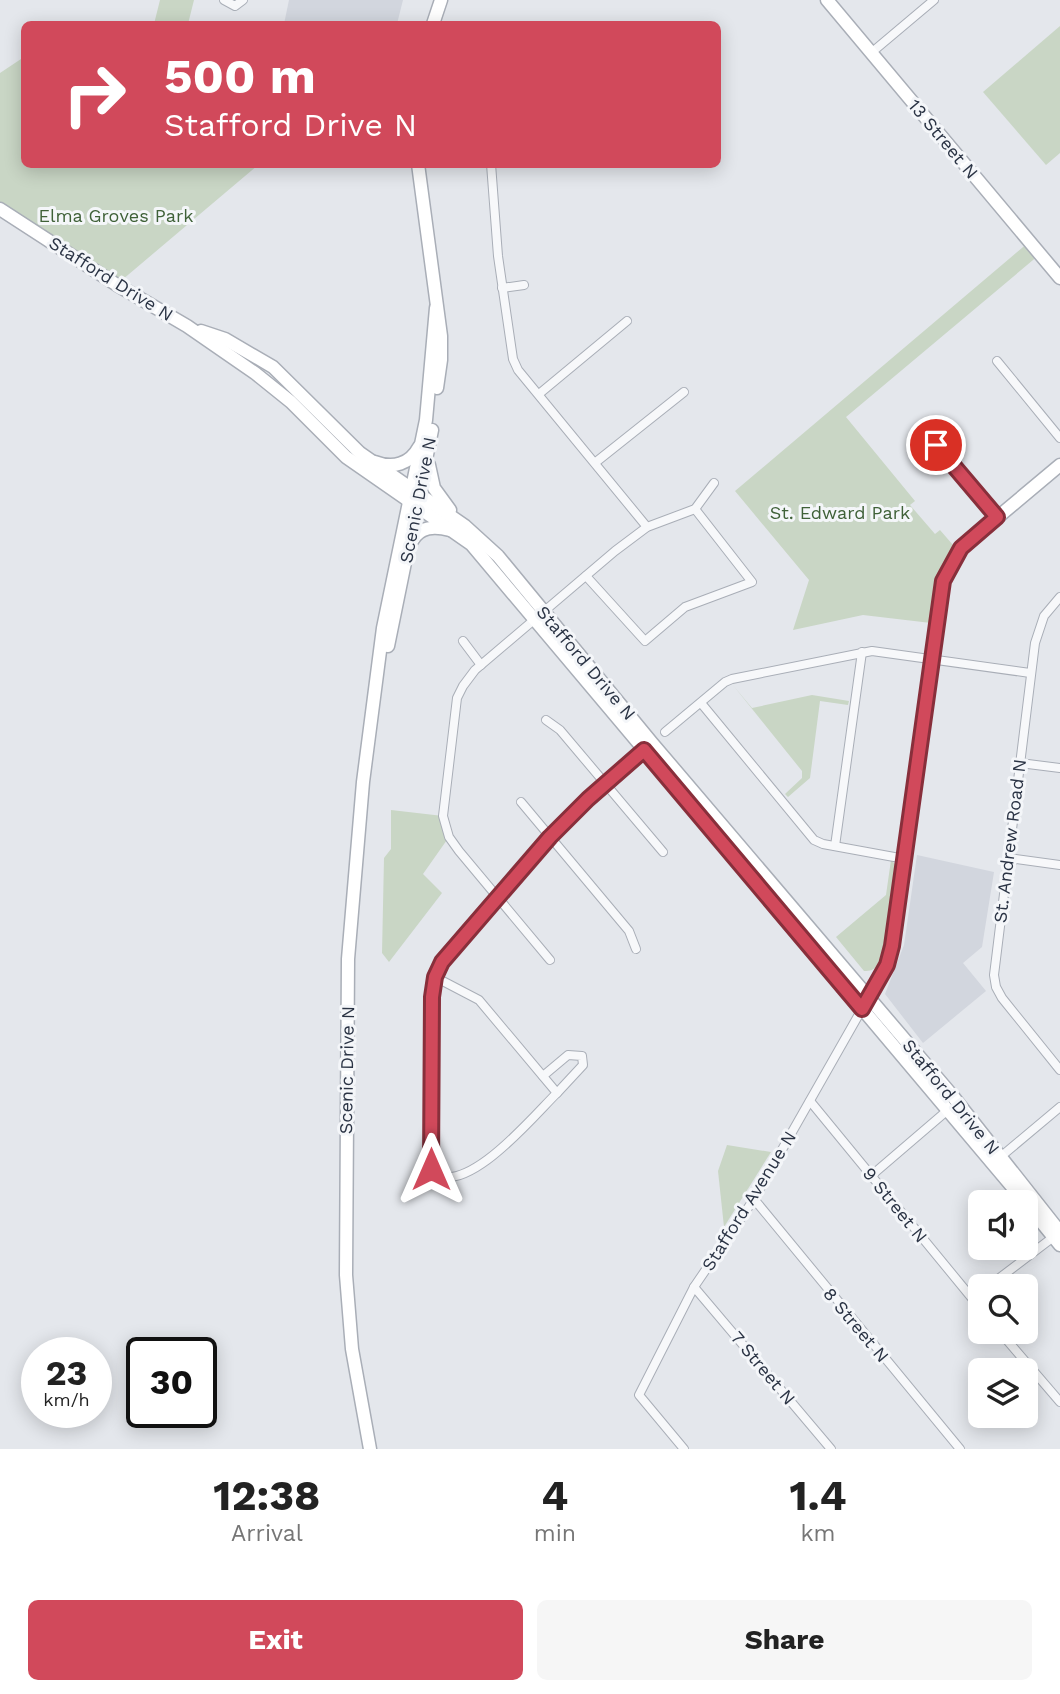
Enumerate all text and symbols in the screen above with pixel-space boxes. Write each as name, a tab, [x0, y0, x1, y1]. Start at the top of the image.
text: 500 m	[164, 47, 316, 105]
icon: right	[49, 49, 140, 140]
street label: 13 Street N	[904, 95, 983, 183]
text: Stafford Drive N	[164, 106, 417, 144]
park label: Elma Groves Park	[38, 205, 194, 226]
street label: Stafford Drive N	[45, 232, 177, 325]
pin	[906, 415, 966, 475]
icon: arrive	[917, 426, 955, 464]
street label: Scenic Drive N	[395, 435, 440, 565]
park label: St. Edward Park	[770, 502, 910, 523]
street label: Stafford Drive N	[533, 601, 640, 724]
street label: St. Andrew Road N	[989, 758, 1030, 924]
street label: Scenic Drive N	[335, 1006, 358, 1134]
street label: Stafford Drive N	[898, 1035, 1004, 1159]
street label: Stafford Avenue N	[697, 1127, 800, 1274]
position arrow	[394, 1132, 468, 1206]
street label: 9 Street N	[859, 1163, 932, 1247]
map controls	[968, 1190, 1038, 1428]
button: sound	[968, 1190, 1038, 1260]
button: search	[968, 1274, 1038, 1344]
street label: 8 Street N	[819, 1283, 894, 1366]
street label: 7 Street N	[727, 1327, 800, 1409]
speed limit sign: 30	[126, 1337, 217, 1428]
text: 23	[46, 1352, 87, 1394]
button: layers	[968, 1358, 1038, 1428]
text: km/h	[43, 1389, 90, 1410]
text: 12:38	[213, 1471, 320, 1520]
text: 4	[541, 1471, 568, 1520]
text: 1.4	[789, 1471, 847, 1520]
text: Arrival	[231, 1520, 303, 1547]
text: min	[534, 1520, 576, 1547]
text: km	[801, 1520, 835, 1547]
button: Exit	[28, 1600, 523, 1680]
button: Share	[537, 1600, 1032, 1680]

